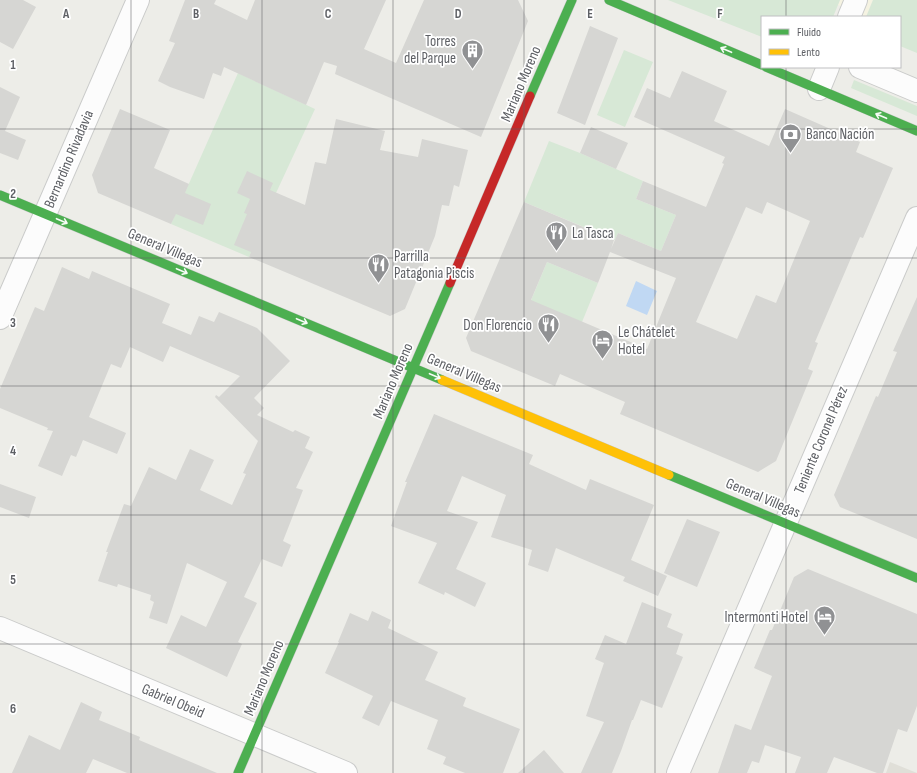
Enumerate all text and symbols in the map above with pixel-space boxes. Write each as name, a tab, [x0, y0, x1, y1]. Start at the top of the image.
text: A	[62, 6, 70, 22]
text: B	[193, 6, 199, 22]
text: C	[325, 6, 332, 22]
text: D	[455, 6, 462, 22]
text: E	[587, 6, 593, 22]
text: F	[717, 6, 723, 22]
legend	[761, 16, 901, 68]
text: Fluido	[797, 25, 821, 40]
place label: Torres del Parque	[404, 32, 456, 68]
building icon: Torres del Parque	[459, 37, 485, 70]
street label: Mariano Moreno	[497, 43, 545, 125]
text: Lento	[797, 45, 820, 60]
one-way arrow	[721, 46, 733, 53]
text: 1	[10, 57, 16, 73]
street label: Bernardino Rivadavia	[40, 107, 98, 211]
one-way arrow	[876, 111, 888, 119]
bank icon: Banco Nación	[777, 121, 803, 154]
place label: Banco Nación	[806, 125, 874, 144]
text: 2	[10, 186, 16, 202]
one-way arrow	[55, 217, 67, 225]
restaurant icon: La Tasca	[543, 220, 569, 253]
street label: General Villegas	[125, 224, 205, 272]
place label: La Tasca	[572, 224, 614, 243]
place label: Parrilla Patagonia Piscis	[394, 247, 474, 283]
restaurant icon: Parrilla Patagonia Piscis	[365, 252, 391, 285]
one-way arrow	[175, 267, 187, 275]
restaurant icon: Don Florencio	[535, 312, 561, 345]
text: 3	[10, 315, 16, 331]
place label: Don Florencio	[463, 316, 532, 335]
one-way arrow	[295, 317, 307, 325]
place label: Le Chátelet Hotel	[618, 323, 676, 359]
hotel icon: Le Chátelet Hotel	[590, 328, 616, 361]
street label: Mariano Moreno	[369, 340, 417, 422]
street label: General Villegas	[424, 349, 504, 397]
one-way arrow	[428, 373, 440, 381]
street label: Teniente Coronel Pérez	[790, 383, 852, 497]
text: 4	[10, 443, 16, 459]
street label: General Villegas	[723, 474, 803, 522]
text: 5	[10, 572, 16, 588]
hotel icon: Intermonti Hotel	[811, 604, 837, 637]
place label: Intermonti Hotel	[724, 608, 808, 627]
street label: Mariano Moreno	[240, 637, 288, 719]
street label: Gabriel Obeid	[139, 679, 207, 723]
text: 6	[10, 701, 16, 717]

